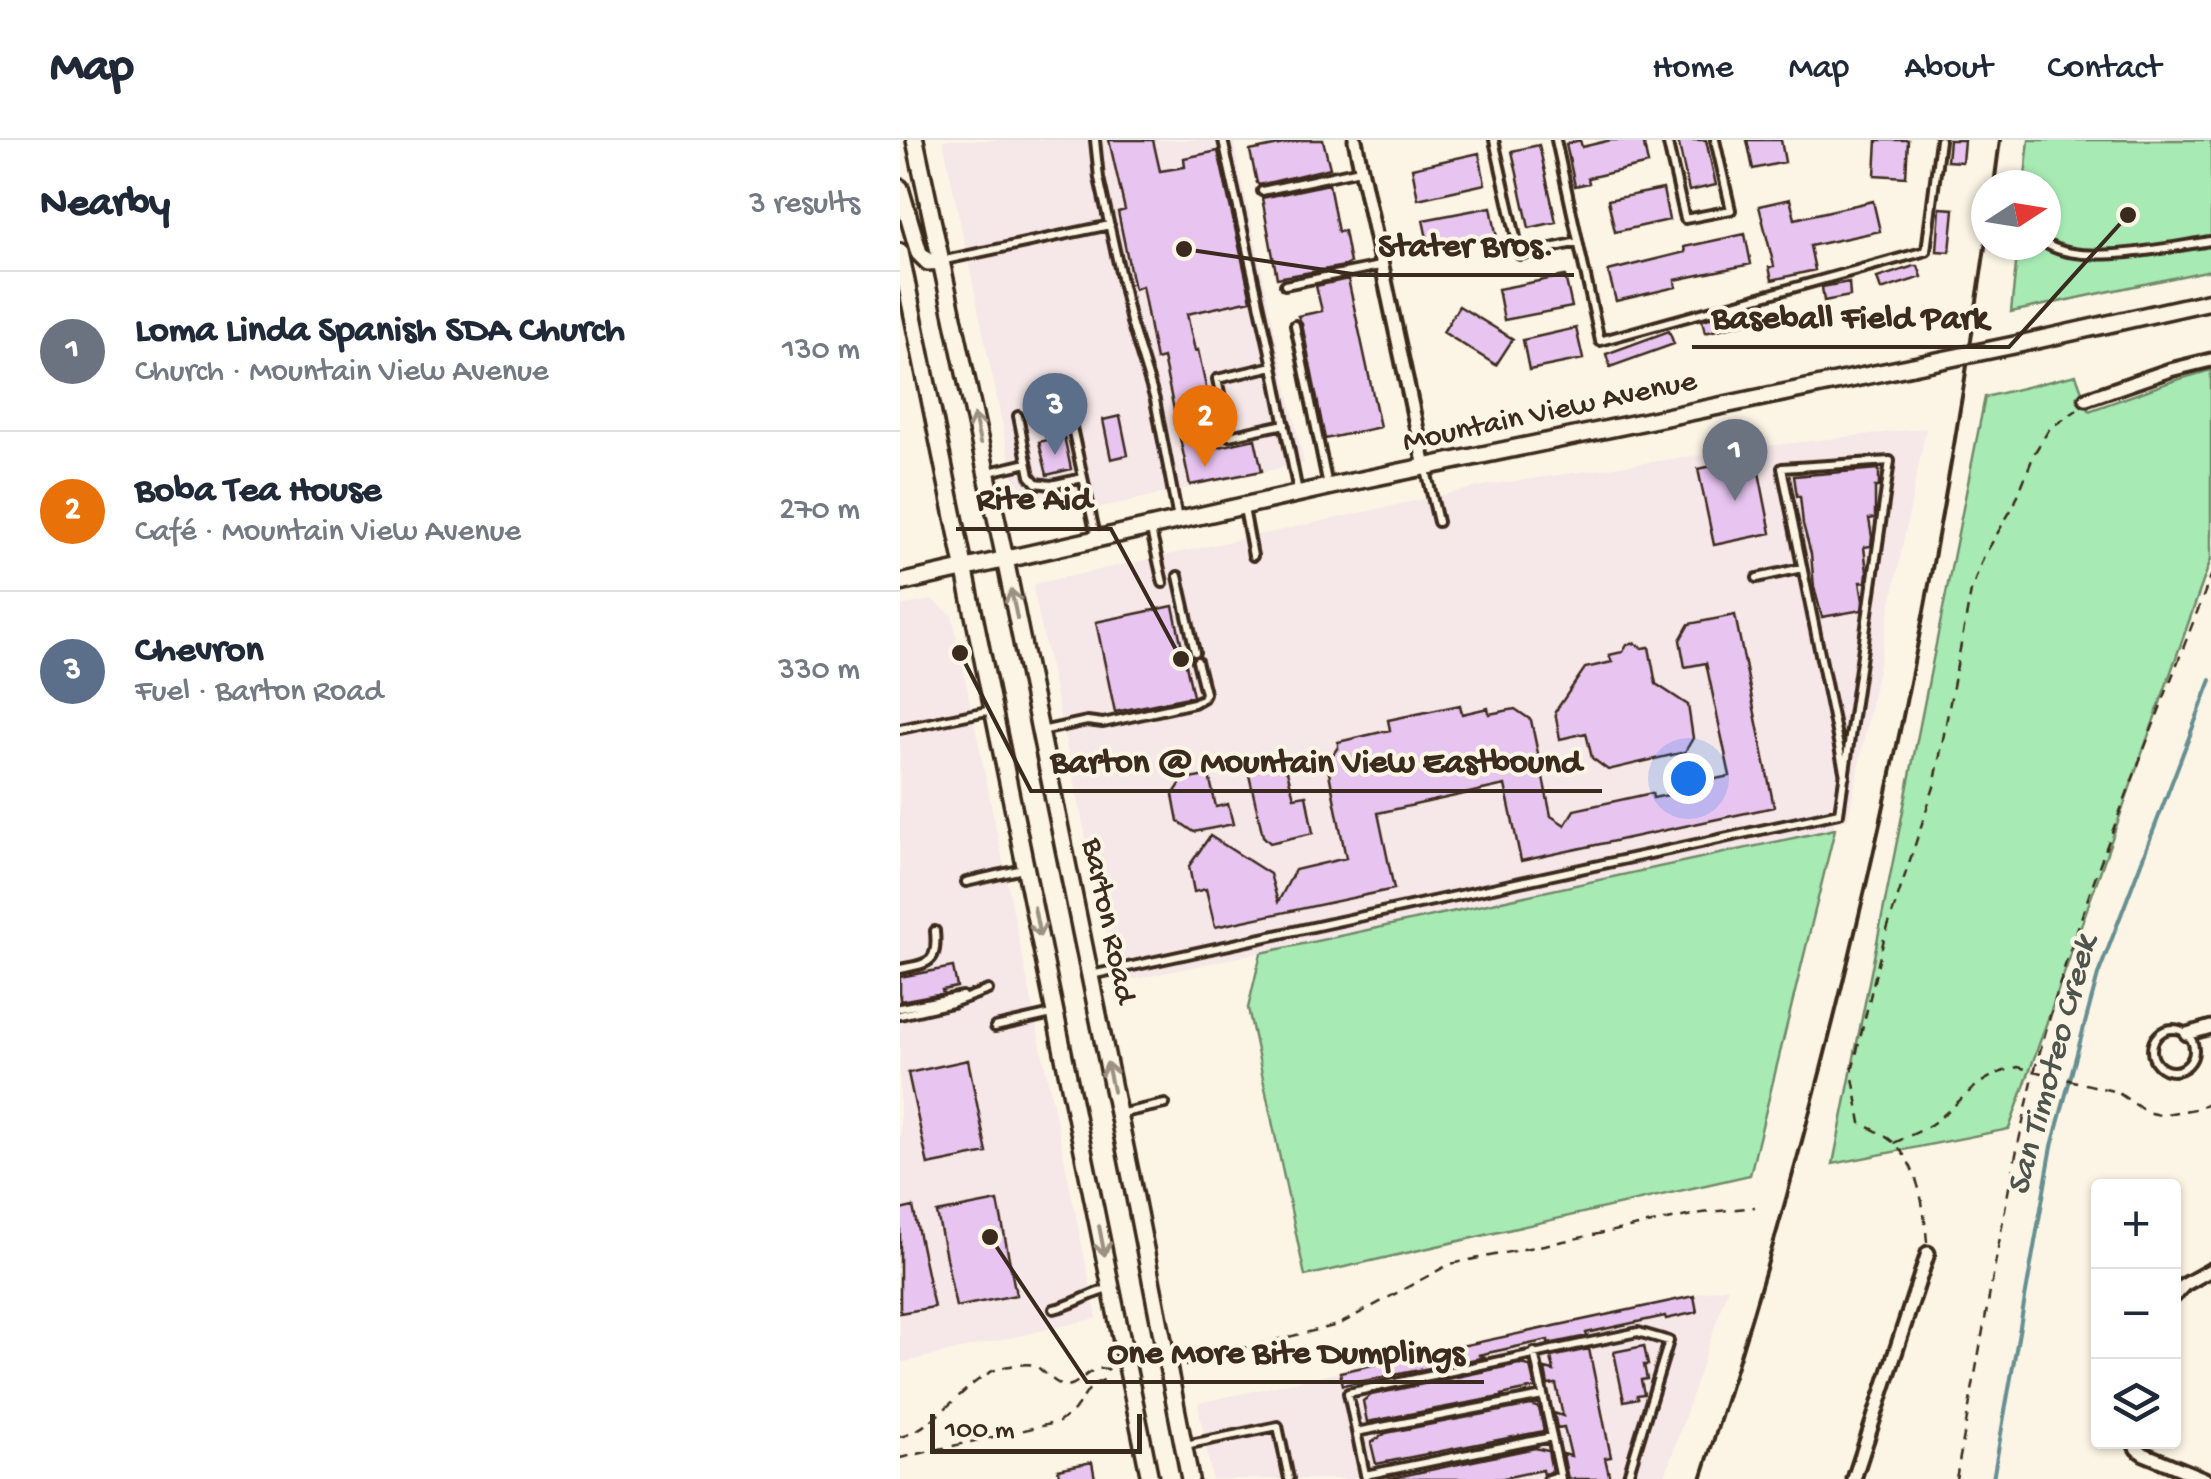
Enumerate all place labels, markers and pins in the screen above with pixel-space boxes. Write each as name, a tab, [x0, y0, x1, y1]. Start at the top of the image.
callout: Stater Bros.	[1359, 210, 1574, 275]
callout: Baseball Field Park	[1692, 282, 2009, 347]
pin: 3	[1022, 372, 1088, 455]
pin: 2	[1172, 385, 1238, 467]
pin: 1	[1702, 418, 1768, 501]
callout: Rite Aid	[956, 464, 1111, 529]
callout: Barton @ Mountain View Eastbound	[1031, 726, 1602, 791]
callout: One More Bite Dumplings	[1087, 1317, 1484, 1382]

